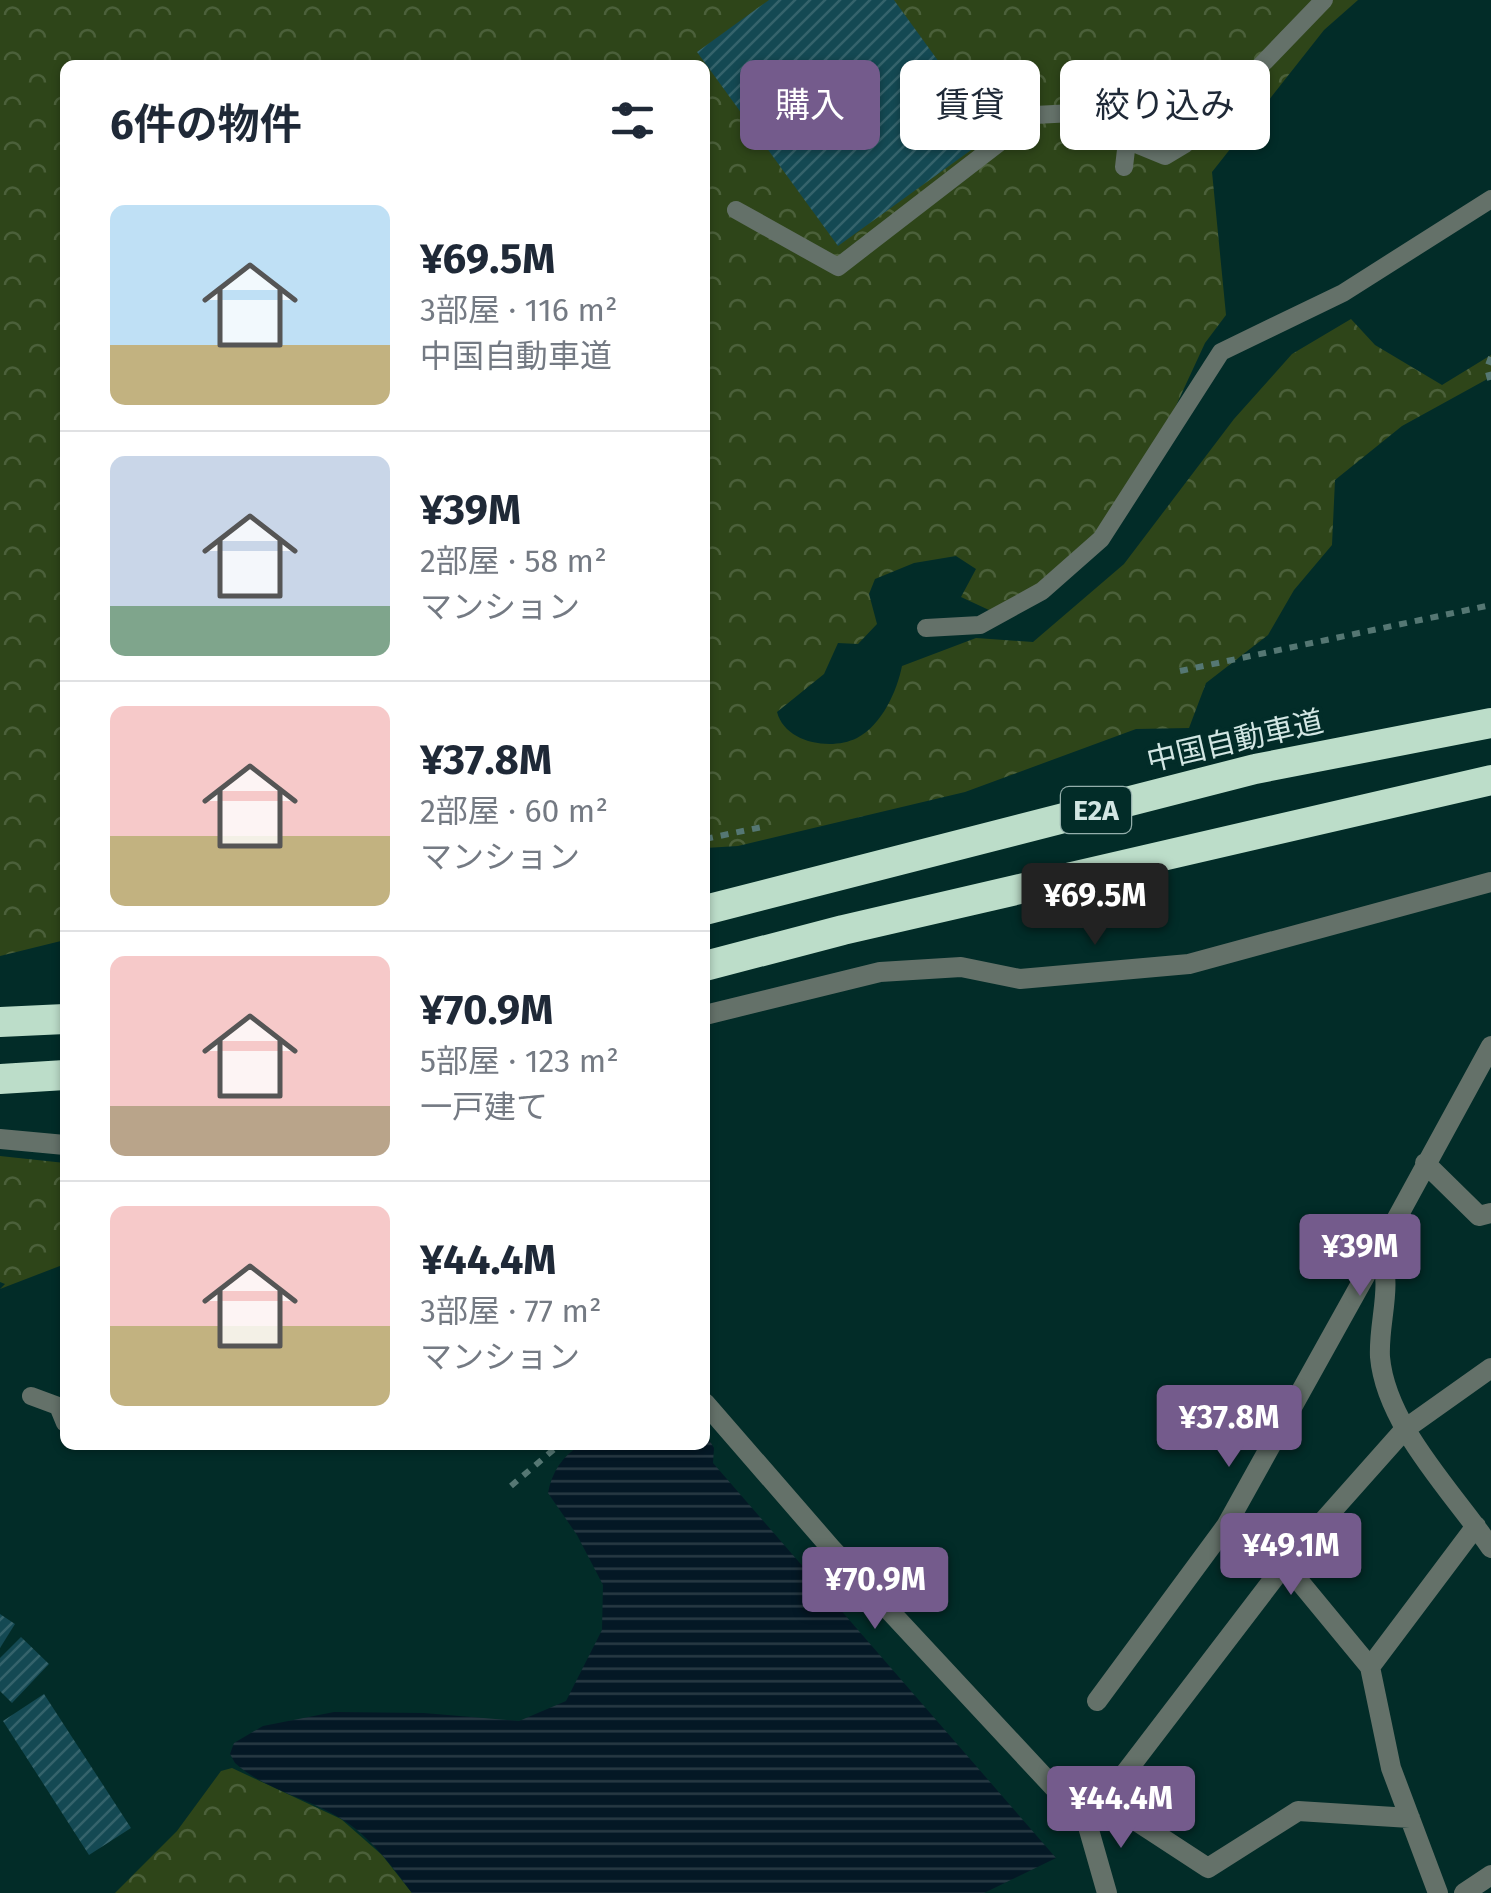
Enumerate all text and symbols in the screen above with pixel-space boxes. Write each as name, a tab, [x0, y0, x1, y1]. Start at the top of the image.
chip: 購入	[740, 60, 880, 150]
chip: 賃貸	[900, 60, 1040, 150]
chip: 絞り込み	[1060, 60, 1270, 150]
icon: filters	[605, 93, 660, 148]
text: 6件の物件	[110, 100, 302, 150]
text: ¥69.5M	[420, 234, 555, 284]
icon: home	[190, 245, 310, 365]
text: 3部屋 · 116 m²	[420, 291, 617, 329]
text: 中国自動車道	[420, 337, 612, 375]
text: ¥39M	[420, 485, 521, 535]
icon: home	[190, 496, 310, 616]
text: 2部屋 · 58 m²	[420, 542, 607, 580]
text: マンション	[420, 588, 580, 626]
street label: 中国自動車道	[1143, 703, 1327, 779]
text: ¥37.8M	[420, 735, 552, 785]
icon: home	[190, 746, 310, 866]
road number: E2A	[1061, 787, 1131, 833]
text: 2部屋 · 60 m²	[420, 792, 608, 830]
text: マンション	[420, 838, 580, 876]
pin: ¥69.5M	[1014, 863, 1176, 948]
text: ¥69.5M	[1043, 876, 1147, 914]
text: ¥70.9M	[420, 985, 553, 1035]
icon: home	[190, 996, 310, 1116]
text: 5部屋 · 123 m²	[420, 1042, 619, 1080]
text: 一戸建て	[420, 1088, 548, 1126]
pin: ¥39M	[1301, 1214, 1419, 1299]
text: ¥39M	[1321, 1227, 1399, 1265]
text: ¥44.4M	[420, 1235, 556, 1285]
icon: home	[190, 1246, 310, 1366]
text: 3部屋 · 77 m²	[420, 1292, 602, 1330]
text: マンション	[420, 1338, 580, 1376]
pin: ¥37.8M	[1148, 1385, 1310, 1470]
text: ¥37.8M	[1179, 1398, 1279, 1436]
pin: ¥49.1M	[1210, 1513, 1372, 1598]
text: ¥49.1M	[1242, 1526, 1340, 1564]
pin: ¥70.9M	[794, 1547, 956, 1632]
text: ¥70.9M	[824, 1560, 926, 1598]
pin: ¥44.4M	[1040, 1766, 1202, 1851]
text: ¥44.4M	[1069, 1779, 1173, 1817]

